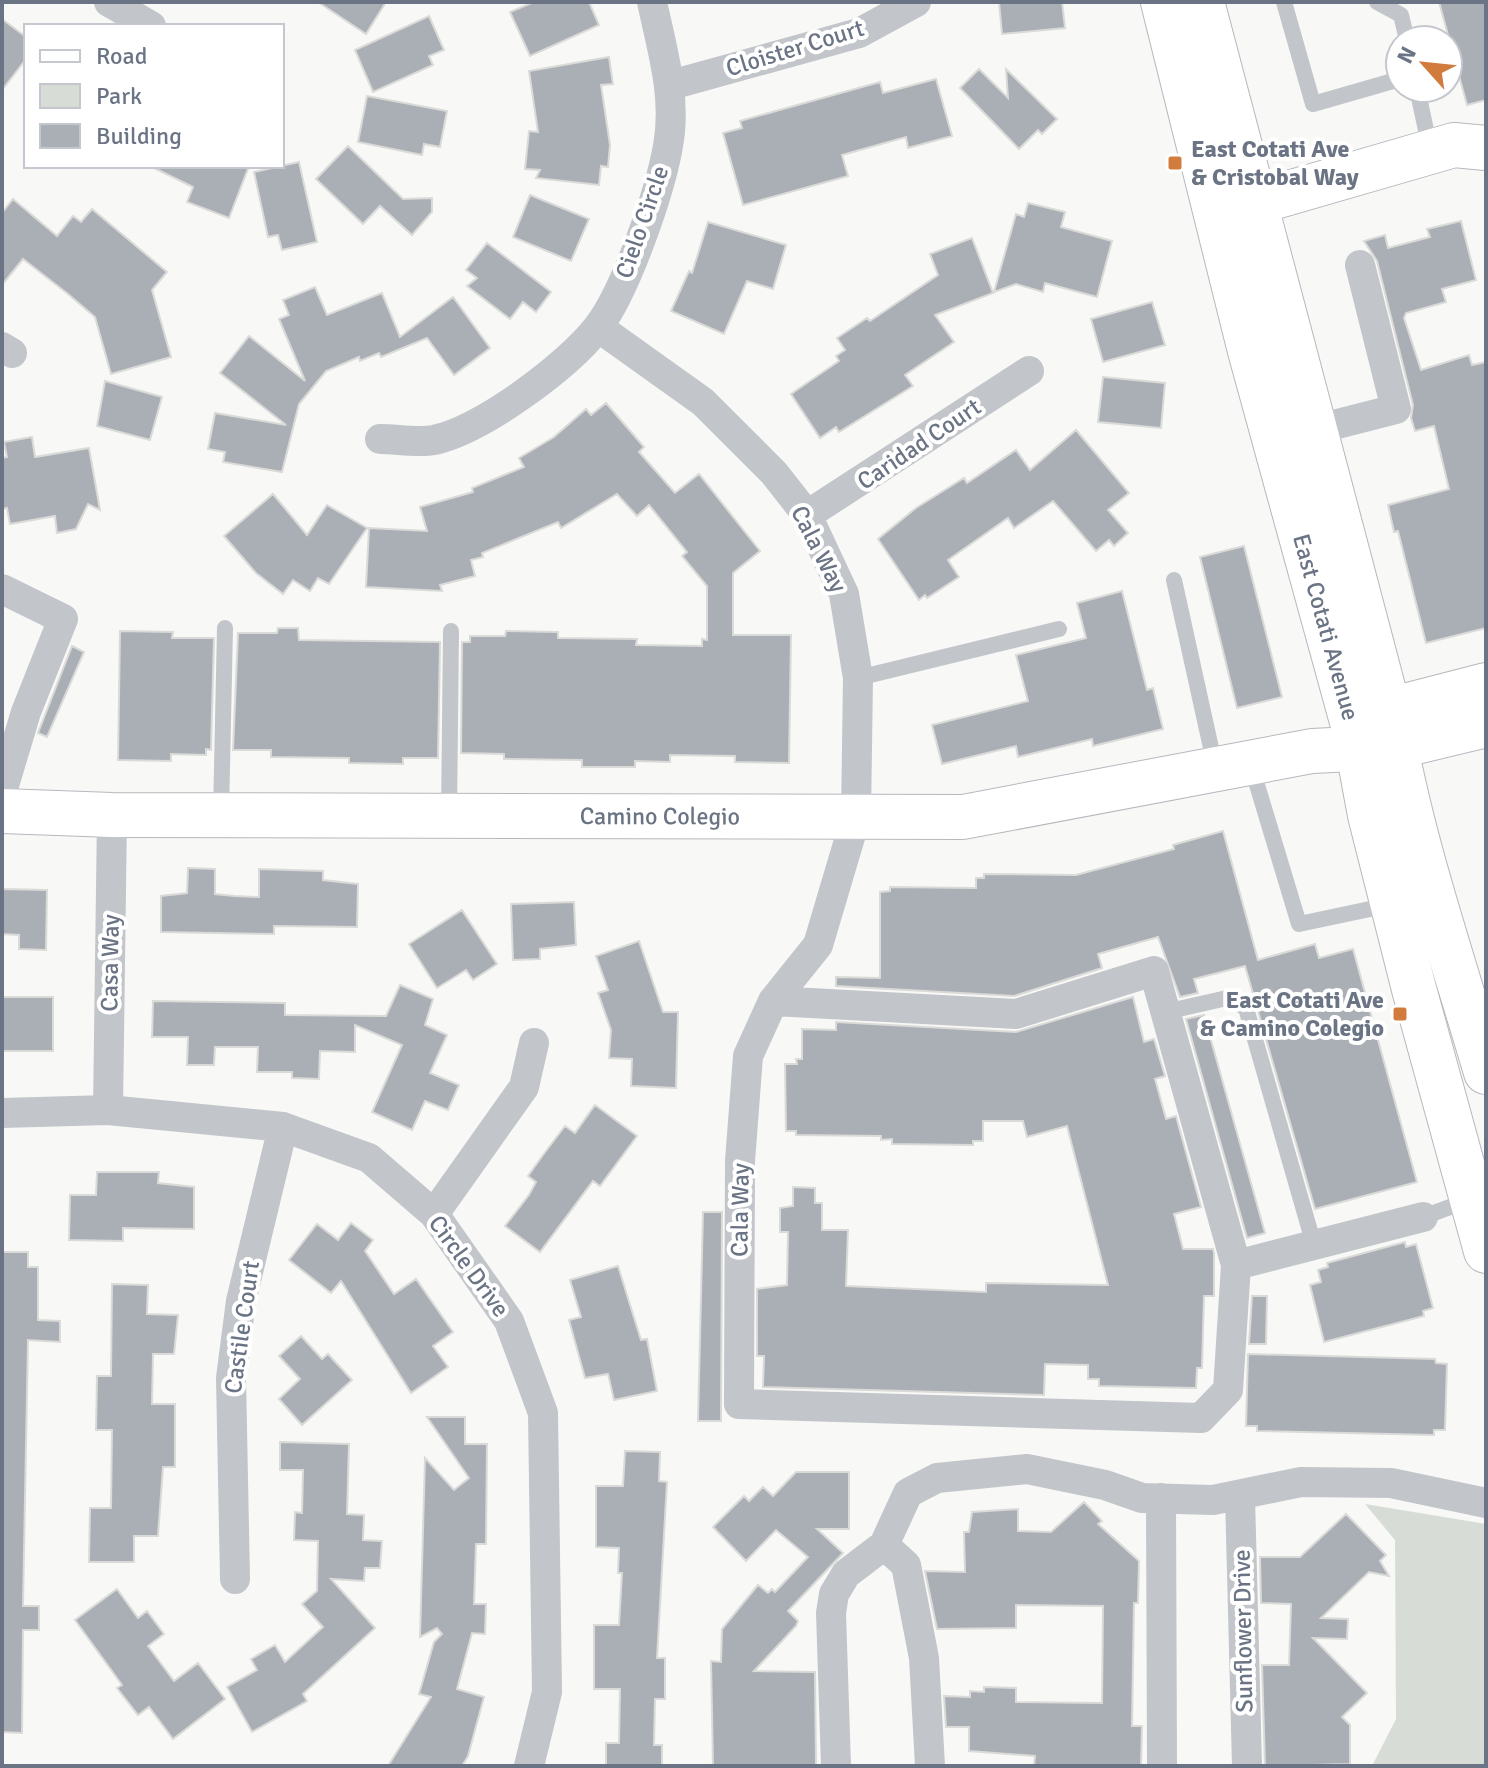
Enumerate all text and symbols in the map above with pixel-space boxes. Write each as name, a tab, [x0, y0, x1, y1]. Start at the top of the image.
street label: Cloister Court	[722, 13, 868, 83]
legend	[24, 24, 284, 168]
north arrow	[1384, 24, 1464, 104]
text: Road	[96, 41, 147, 71]
text: N	[1391, 42, 1422, 68]
text: Park	[96, 81, 142, 111]
text: Building	[96, 121, 182, 151]
place label: East Cotati Ave & Cristobal Way	[1191, 134, 1359, 192]
marker: East Cotati Ave & Cristobal Way	[1166, 154, 1184, 172]
street label: Cielo Circle	[609, 162, 675, 282]
street label: Caridad Court	[851, 392, 987, 496]
street label: Cala Way	[784, 500, 854, 598]
street label: East Cotati Avenue	[1286, 530, 1366, 724]
street label: Camino Colegio	[580, 801, 740, 831]
street label: Casa Way	[94, 914, 126, 1012]
place label: East Cotati Ave & Camino Colegio	[1200, 985, 1384, 1043]
marker: East Cotati Ave & Camino Colegio	[1391, 1005, 1409, 1023]
street label: Cala Way	[724, 1163, 756, 1257]
street label: Circle Drive	[422, 1209, 516, 1323]
street label: Castile Court	[218, 1259, 266, 1395]
street label: Sunflower Drive	[1227, 1549, 1259, 1713]

